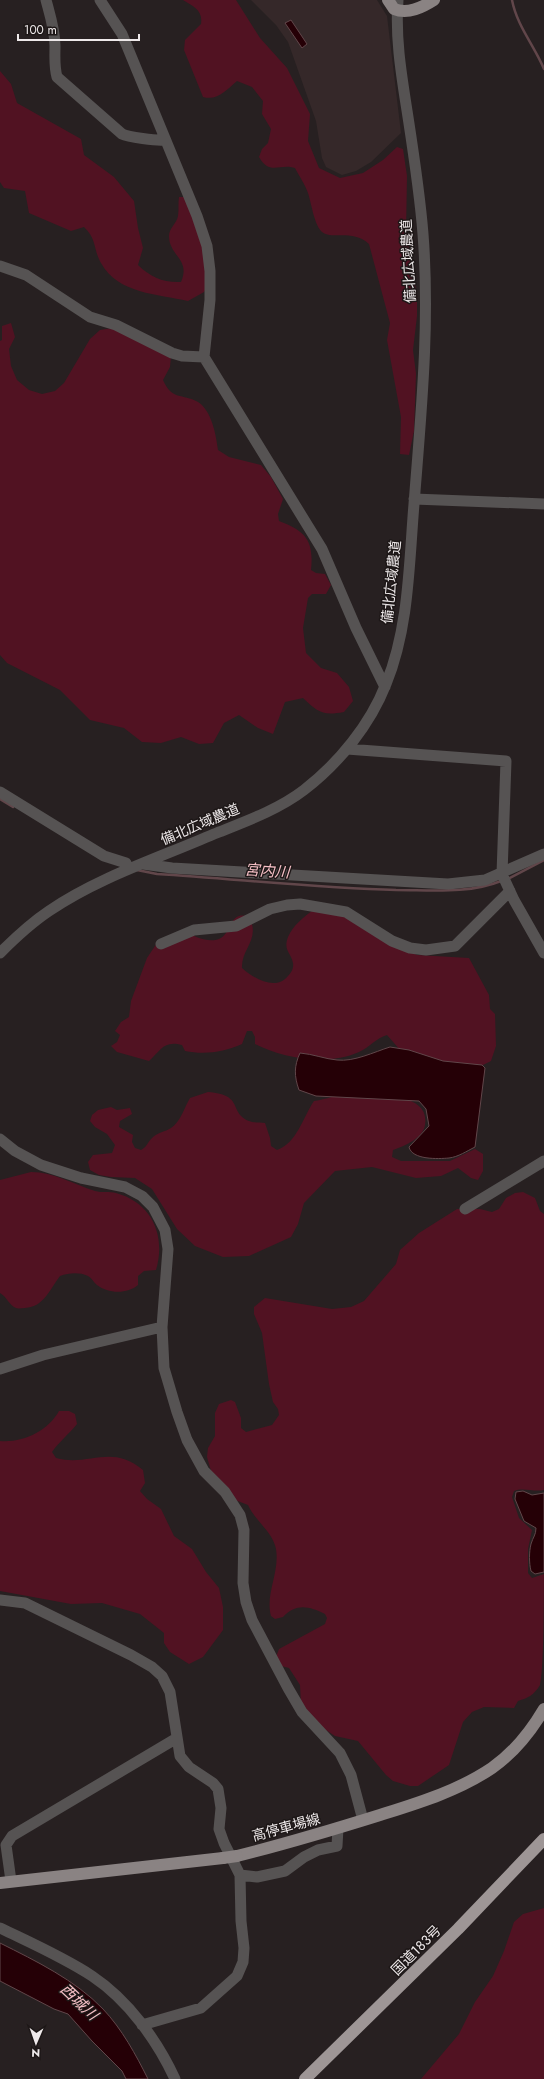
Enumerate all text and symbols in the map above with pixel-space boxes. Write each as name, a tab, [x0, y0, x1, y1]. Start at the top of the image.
scale bar	[18, 16, 139, 42]
text: 100 m	[24, 21, 57, 39]
street label: 備北広域農道	[396, 219, 420, 303]
street label: 備北広域農道	[377, 539, 405, 625]
street label: 備北広域農道	[157, 798, 243, 850]
water label: 宮内川	[244, 858, 292, 884]
street label: 高停車場線	[250, 1808, 322, 1846]
street label: 国道183号	[386, 1920, 446, 1980]
water label: 西城川	[55, 1979, 104, 2027]
north arrow	[16, 2023, 56, 2063]
text: N	[31, 2045, 40, 2061]

